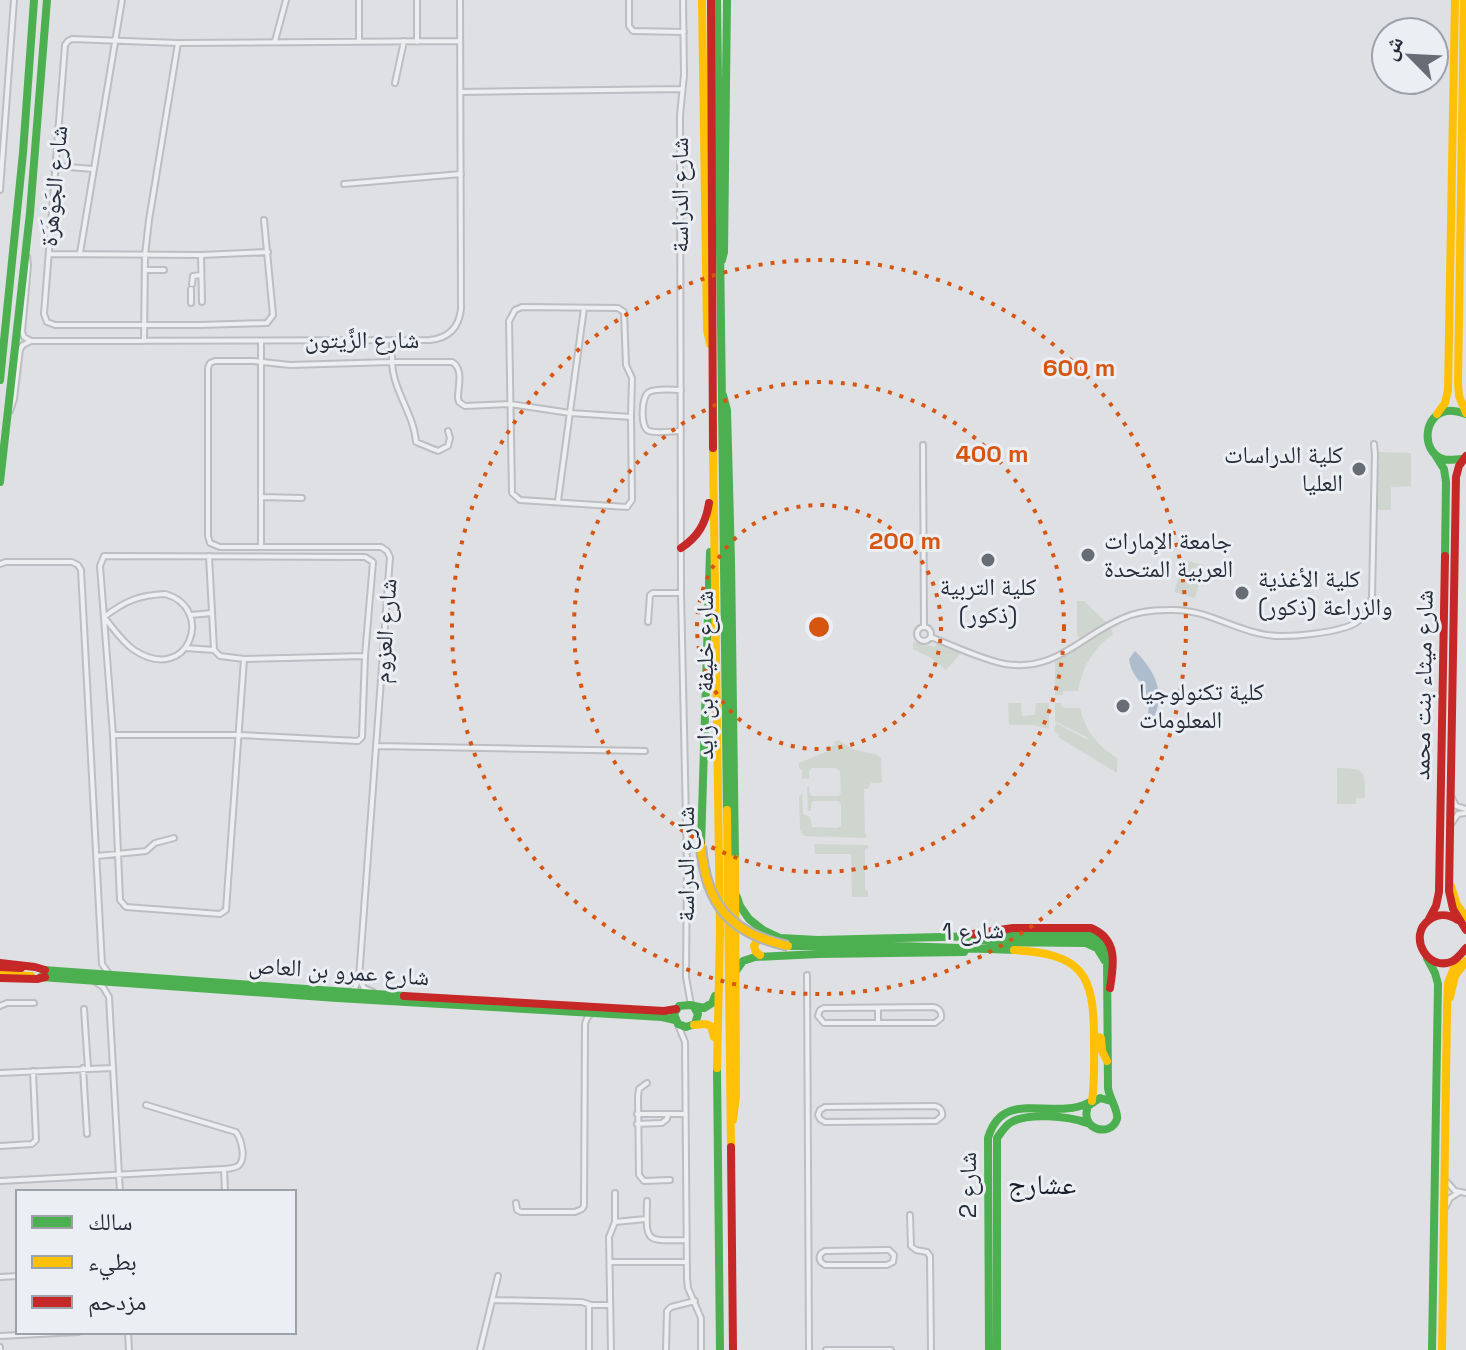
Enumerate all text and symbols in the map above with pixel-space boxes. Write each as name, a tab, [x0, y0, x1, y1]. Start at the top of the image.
north arrow	[1370, 16, 1450, 96]
text: ش	[1374, 32, 1409, 64]
street label: شارع الجَوْهَرَة	[33, 124, 74, 248]
street label: شارع الدراسة	[664, 137, 695, 253]
street label: شارع الزَّيتون	[305, 324, 419, 355]
text: 600 m	[1043, 352, 1115, 383]
text: 400 m	[956, 438, 1028, 469]
place label: كلية الدراسات العليا	[1224, 439, 1343, 498]
marker: كلية الدراسات العليا	[1350, 460, 1368, 478]
text: 200 m	[869, 525, 941, 556]
place label: جامعة الإمارات العربية المتحدة	[1104, 525, 1233, 584]
marker: جامعة الإمارات العربية المتحدة	[1079, 546, 1097, 564]
marker: كلية التربية (ذكور)	[979, 551, 997, 569]
place label: كلية الأغذية والزراعة (ذكور)	[1258, 563, 1392, 622]
place label: كلية التربية (ذكور)	[940, 571, 1036, 630]
street label: شارع العزوم	[365, 577, 405, 685]
marker: كلية الأغذية والزراعة (ذكور)	[1233, 584, 1251, 602]
street label: شارع خليفة بن زايد	[689, 590, 720, 760]
street label: شارع ميثاء بنت محمد	[1405, 590, 1440, 780]
centre of rings	[805, 613, 833, 641]
place label: كلية تكنولوجيا المعلومات	[1139, 676, 1264, 735]
marker: كلية تكنولوجيا المعلومات	[1114, 697, 1132, 715]
street label: شارع الدراسة	[670, 806, 701, 922]
street label: شارع 1	[942, 914, 1004, 947]
street label: شارع عمرو بن العاص	[248, 949, 430, 992]
street label: شارع 2	[952, 1152, 983, 1218]
district label: عشارج	[1008, 1166, 1076, 1202]
legend	[16, 1190, 296, 1334]
text: سالك	[88, 1206, 133, 1237]
text: بطيء	[88, 1246, 137, 1281]
text: مزدحم	[88, 1286, 147, 1318]

